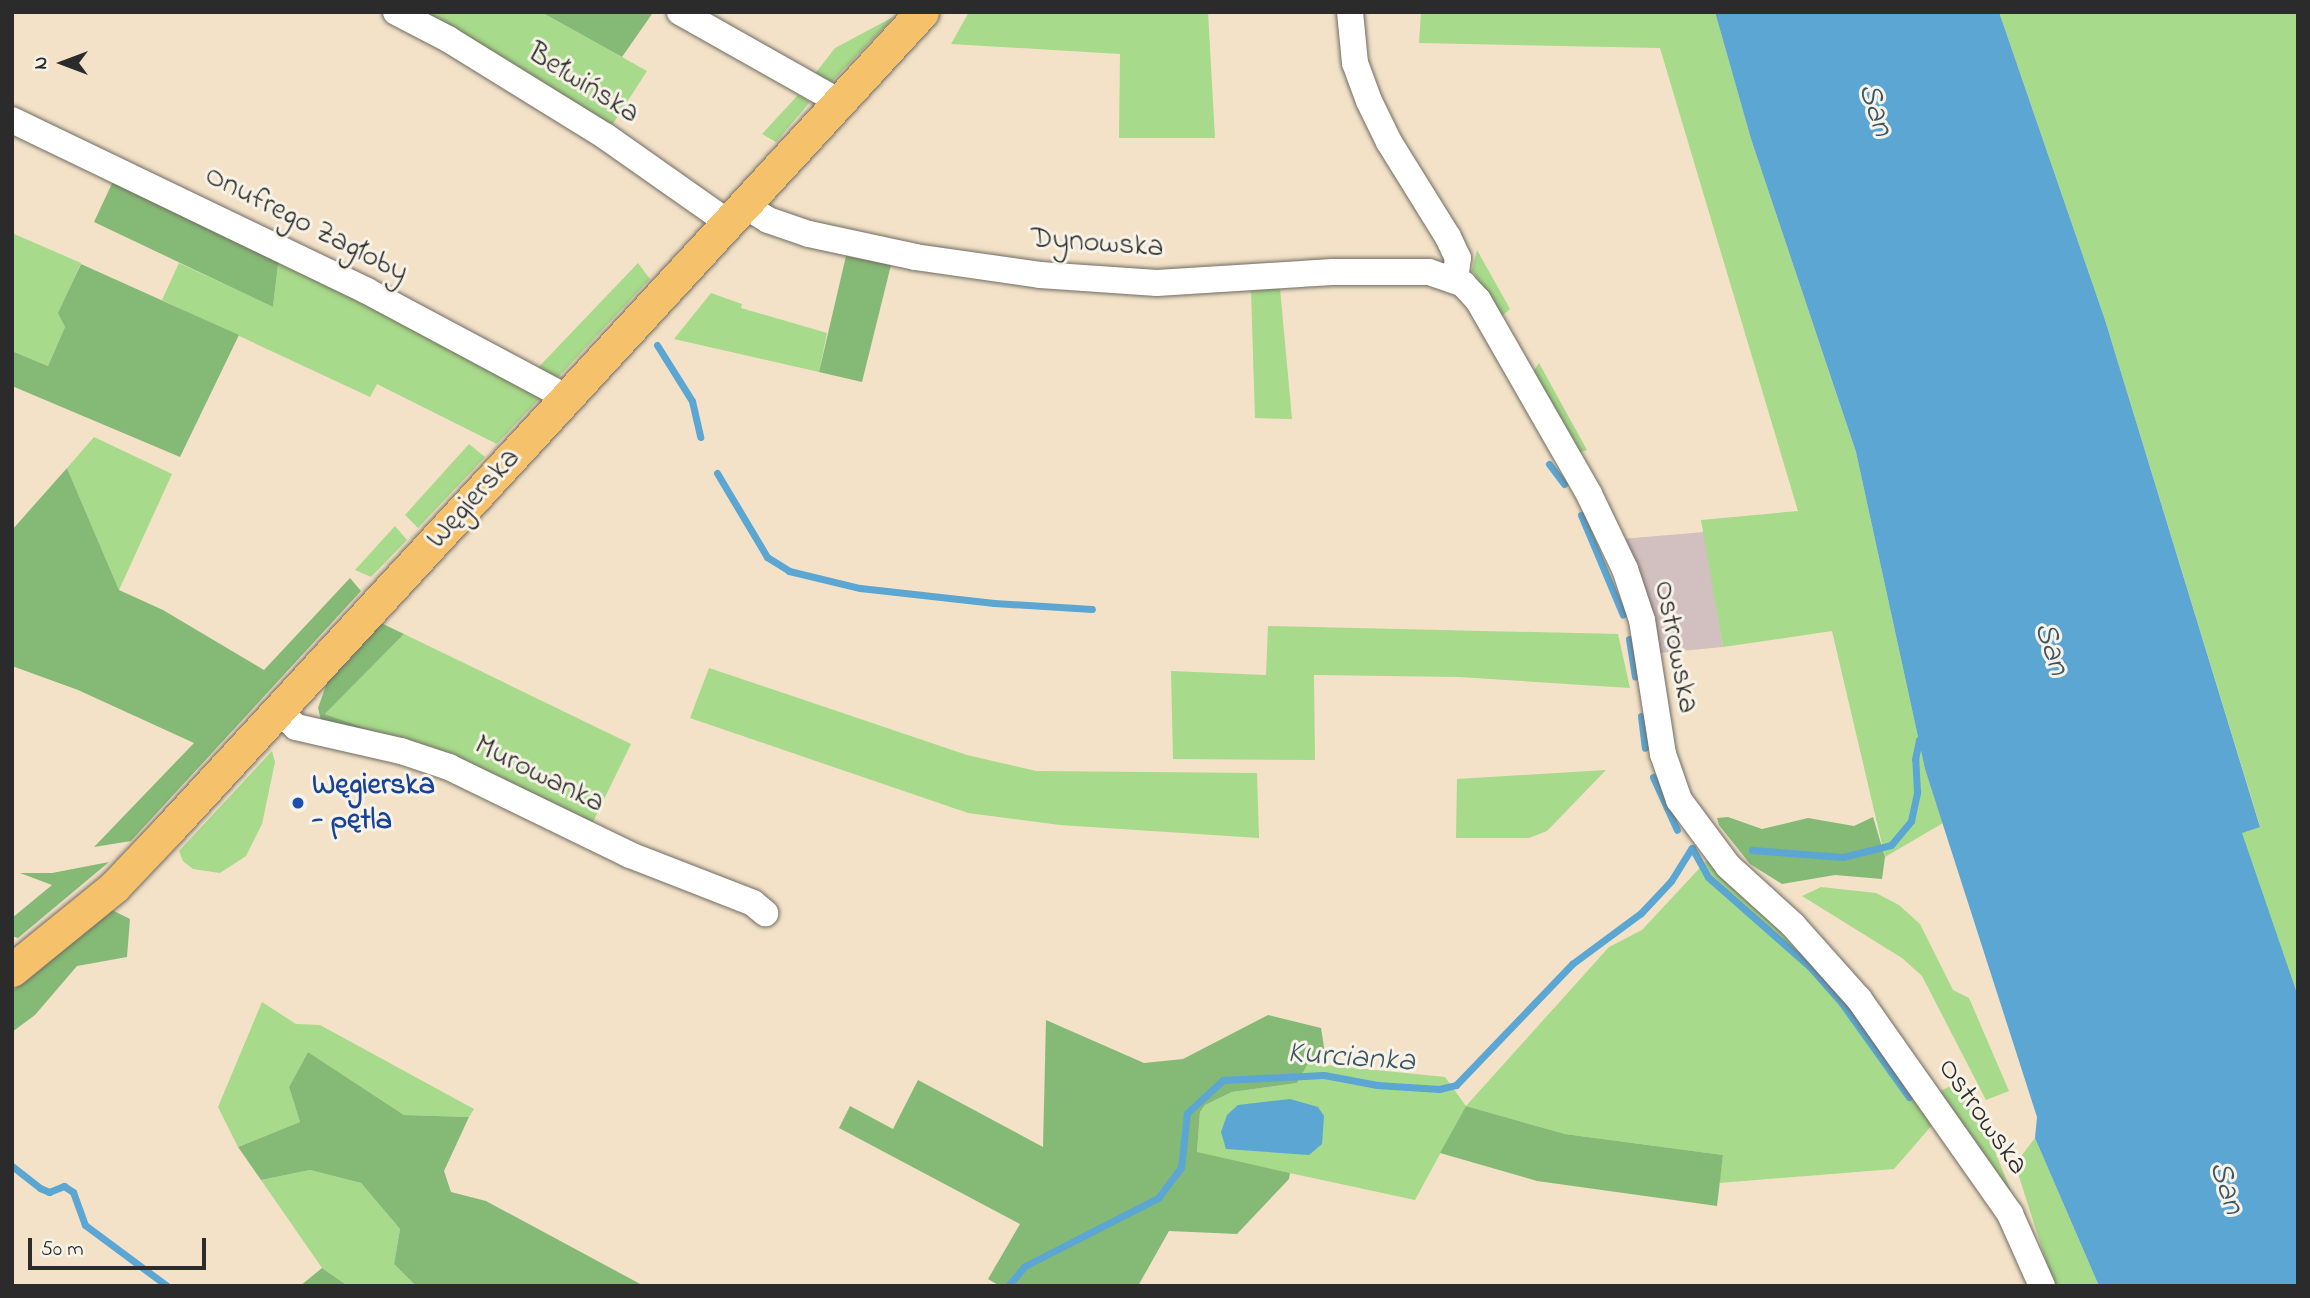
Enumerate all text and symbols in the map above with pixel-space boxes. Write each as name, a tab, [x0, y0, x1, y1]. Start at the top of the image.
north arrow	[28, 28, 98, 98]
street label: Bełwińska	[520, 36, 646, 132]
text: N	[28, 57, 55, 69]
water label: San	[1847, 79, 1901, 141]
street label: Onufrego Zagłoby	[198, 158, 414, 292]
street label: Dynowska	[1029, 221, 1165, 267]
street label: Węgierska	[419, 441, 529, 557]
street label: Ostrowska	[1645, 578, 1705, 716]
water label: San	[2023, 618, 2077, 680]
street label: Murowanka	[468, 728, 610, 822]
place label: Węgierska - pętla	[312, 768, 435, 838]
marker: Węgierska - pętla	[290, 795, 306, 811]
water label: Kurcianka	[1286, 1035, 1416, 1083]
street label: Ostrowska	[1929, 1052, 2035, 1182]
water label: San	[2198, 1157, 2252, 1219]
scale bar	[32, 1224, 210, 1268]
text: 50 m	[41, 1235, 84, 1265]

